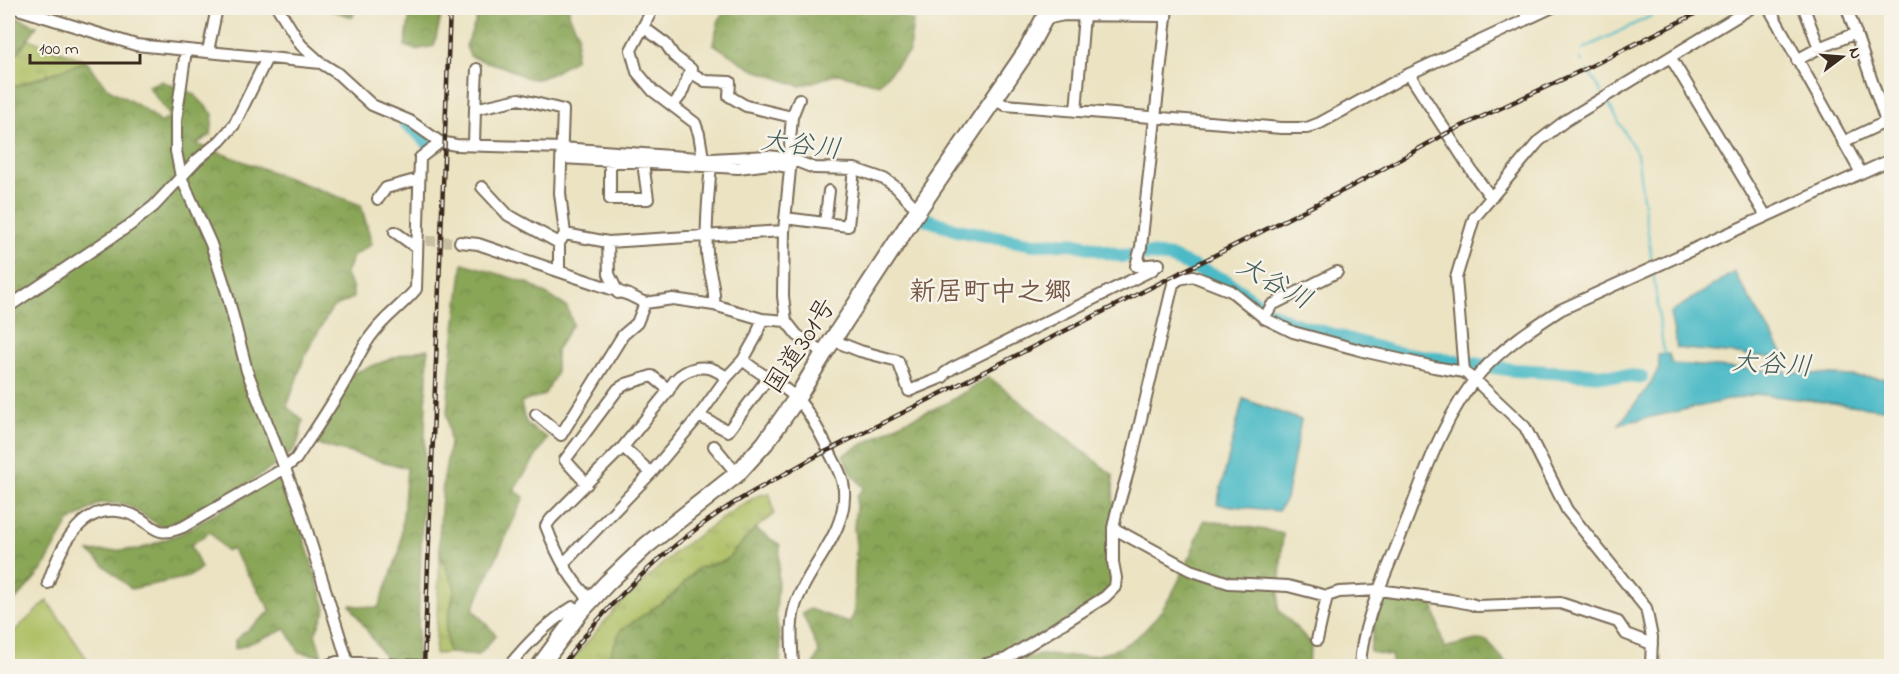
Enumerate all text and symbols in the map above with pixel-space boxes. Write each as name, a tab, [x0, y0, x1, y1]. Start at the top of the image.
scale bar	[30, 27, 140, 65]
north arrow	[1812, 27, 1872, 87]
text: 100 m	[39, 37, 79, 63]
text: N	[1841, 45, 1868, 62]
water label: 大谷川	[758, 122, 843, 171]
water label: 大谷川	[1229, 247, 1319, 321]
district label: 新居町中之郷	[909, 274, 1071, 313]
street label: 国道301号	[756, 291, 847, 402]
water label: 大谷川	[1730, 343, 1814, 388]

